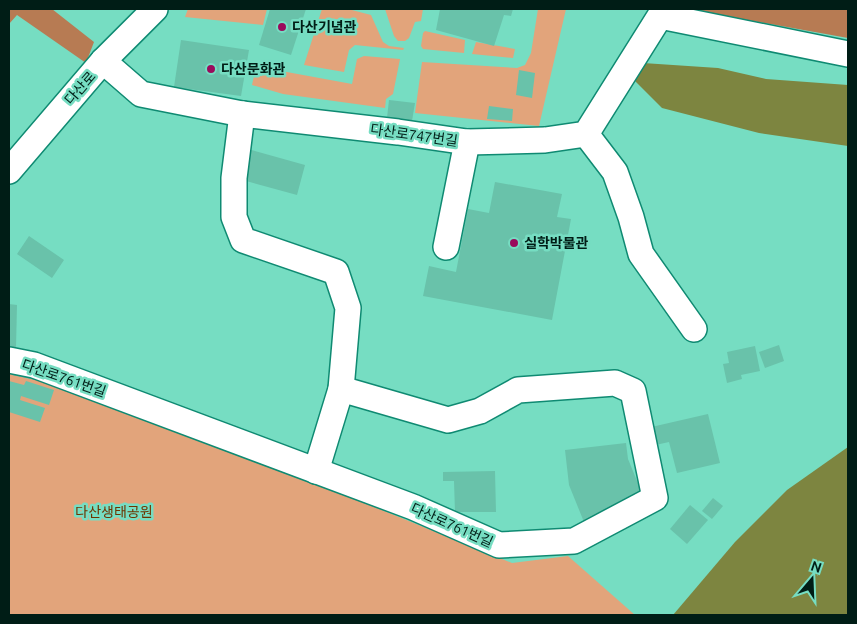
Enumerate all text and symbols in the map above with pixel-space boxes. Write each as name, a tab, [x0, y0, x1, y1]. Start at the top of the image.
place label: 다산기념관	[292, 19, 357, 35]
marker: 다산기념관	[276, 21, 288, 33]
place label: 다산문화관	[221, 61, 286, 77]
marker: 다산문화관	[205, 63, 217, 75]
street label: 다산로	[61, 68, 99, 108]
street label: 다산로747번길	[369, 121, 459, 149]
place label: 실학박물관	[524, 235, 589, 251]
marker: 실학박물관	[508, 237, 520, 249]
street label: 다산로761번길	[20, 356, 108, 400]
street label: 다산로761번길	[409, 500, 495, 550]
park label: 다산생태공원	[75, 504, 153, 520]
north arrow	[787, 554, 837, 604]
text: N	[809, 557, 824, 576]

